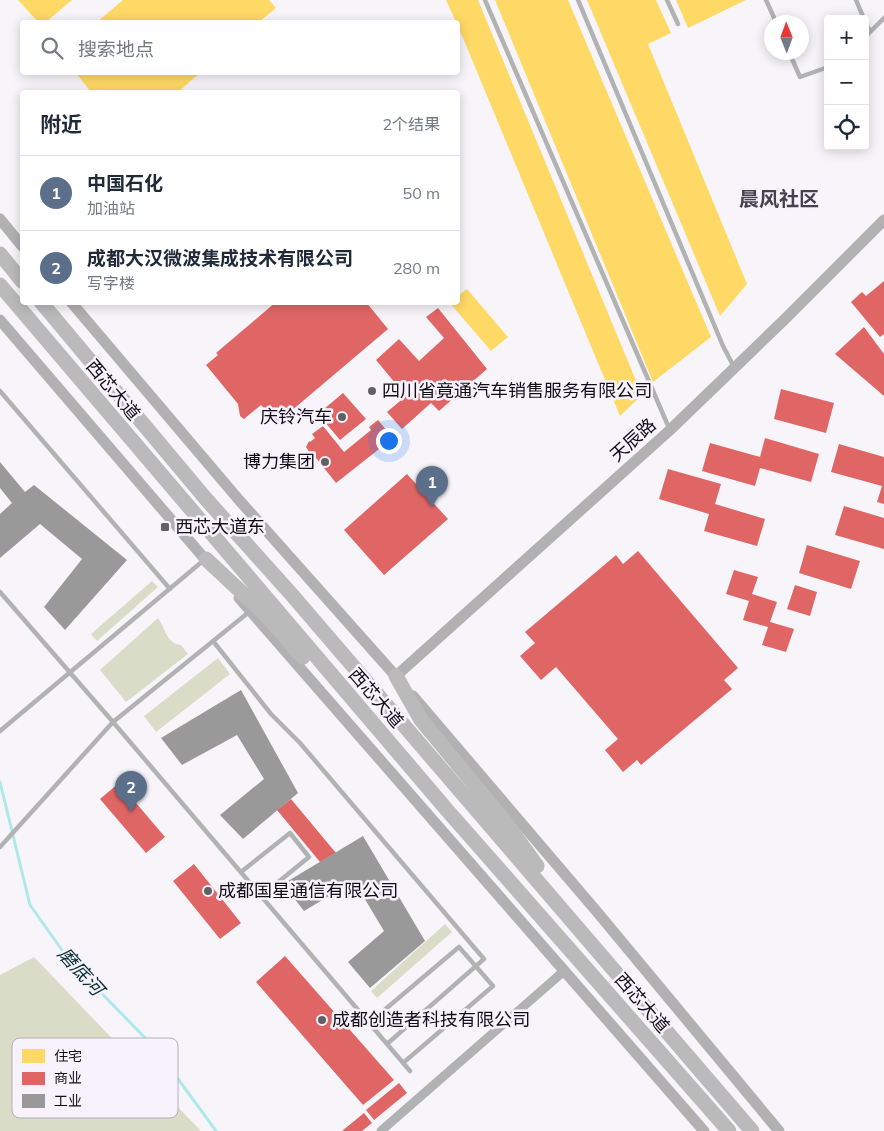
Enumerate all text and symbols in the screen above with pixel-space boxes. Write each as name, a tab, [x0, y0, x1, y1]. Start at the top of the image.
north arrow	[764, 15, 809, 60]
map controls	[824, 15, 869, 150]
button: +	[824, 15, 869, 60]
search box	[20, 20, 460, 75]
icon: search	[38, 34, 66, 62]
text: 搜索地点	[78, 37, 154, 61]
button: −	[824, 60, 869, 105]
button: locate	[824, 105, 869, 150]
text: 附近	[40, 111, 82, 137]
text: 2个结果	[382, 114, 440, 134]
text: 中国石化	[87, 171, 163, 195]
text: 1	[51, 183, 61, 203]
text: 50 m	[403, 183, 440, 203]
district label: 晨风社区	[739, 186, 819, 211]
text: 加油站	[87, 198, 135, 218]
text: 成都大汉微波集成技术有限公司	[87, 246, 353, 270]
text: 2	[51, 258, 61, 278]
text: 280 m	[393, 258, 440, 278]
text: 写字楼	[87, 273, 135, 293]
street label: 西芯大道	[81, 355, 145, 425]
place label: 四川省竟通汽车销售服务有限公司	[382, 379, 652, 402]
marker: 四川省竟通汽车销售服务有限公司	[366, 385, 378, 397]
place label: 庆铃汽车	[260, 405, 332, 428]
marker: 庆铃汽车	[336, 411, 348, 423]
street label: 天辰路	[605, 413, 660, 466]
your location	[376, 428, 402, 454]
place label: 博力集团	[243, 450, 315, 473]
marker: 博力集团	[319, 456, 331, 468]
pin: 1	[416, 466, 448, 507]
place label: 西芯大道东	[175, 515, 265, 538]
marker: 西芯大道东	[159, 521, 171, 533]
street label: 西芯大道	[344, 663, 409, 732]
pin: 2	[115, 771, 147, 812]
place label: 成都国星通信有限公司	[218, 879, 398, 902]
marker: 成都国星通信有限公司	[202, 885, 214, 897]
water label: 磨底河	[53, 942, 112, 1003]
street label: 西芯大道	[610, 968, 675, 1037]
place label: 成都创造者科技有限公司	[332, 1008, 530, 1031]
marker: 成都创造者科技有限公司	[316, 1014, 328, 1026]
legend	[12, 1038, 178, 1118]
text: 住宅	[54, 1047, 82, 1065]
text: 商业	[54, 1069, 82, 1087]
text: 工业	[54, 1092, 82, 1110]

